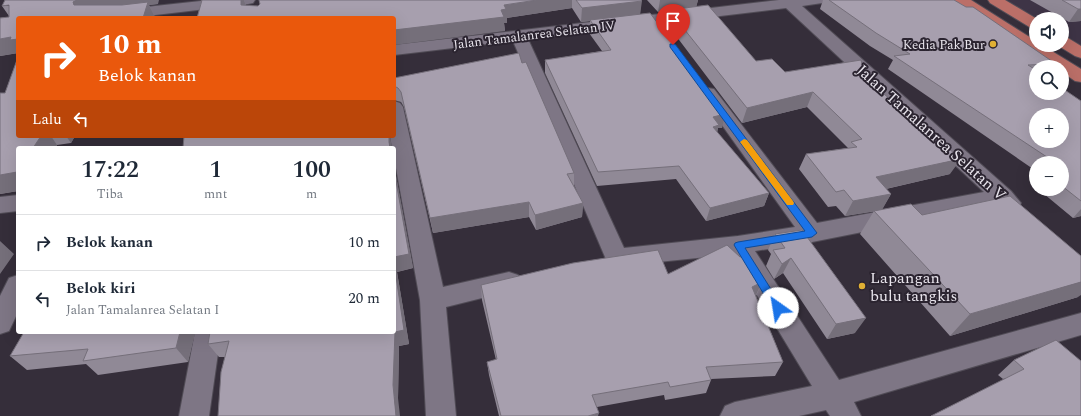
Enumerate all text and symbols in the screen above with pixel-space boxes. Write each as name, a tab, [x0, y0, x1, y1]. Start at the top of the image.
pin	[656, 4, 690, 45]
icon: arrive	[662, 10, 684, 32]
map controls	[1029, 12, 1069, 196]
button: sound	[1029, 12, 1069, 52]
street label: Jalan Tamalanrea Selatan IV	[452, 15, 617, 55]
text: 10 m	[98, 23, 162, 66]
icon: right	[32, 32, 84, 84]
place label: Kedia Pak Bur	[903, 35, 985, 55]
marker: Kedia Pak Bur	[988, 39, 998, 49]
street label: Jalan Tamalanrea Selatan V	[851, 59, 1012, 207]
button: search	[1029, 60, 1069, 100]
text: Belok kanan	[98, 62, 197, 89]
text: Lalu	[32, 108, 62, 131]
icon: left	[70, 108, 92, 130]
button: +	[1029, 108, 1069, 148]
text: 17:22	[81, 152, 139, 188]
text: 1	[209, 152, 222, 188]
text: 100	[292, 152, 331, 188]
button: −	[1029, 156, 1069, 196]
text: Tiba	[97, 184, 123, 204]
text: mnt	[204, 184, 227, 204]
text: m	[306, 184, 317, 204]
text: Belok kanan	[66, 231, 153, 254]
text: 10 m	[348, 231, 380, 254]
icon: right	[32, 232, 54, 254]
place label: Lapangan bulu tangkis	[870, 266, 957, 308]
text: Belok kiri	[66, 277, 135, 300]
marker: Lapangan bulu tangkis	[857, 281, 867, 291]
text: 20 m	[348, 287, 380, 310]
position arrow	[757, 287, 799, 329]
icon: left	[32, 288, 54, 310]
text: Jalan Tamalanrea Selatan I	[66, 300, 219, 320]

